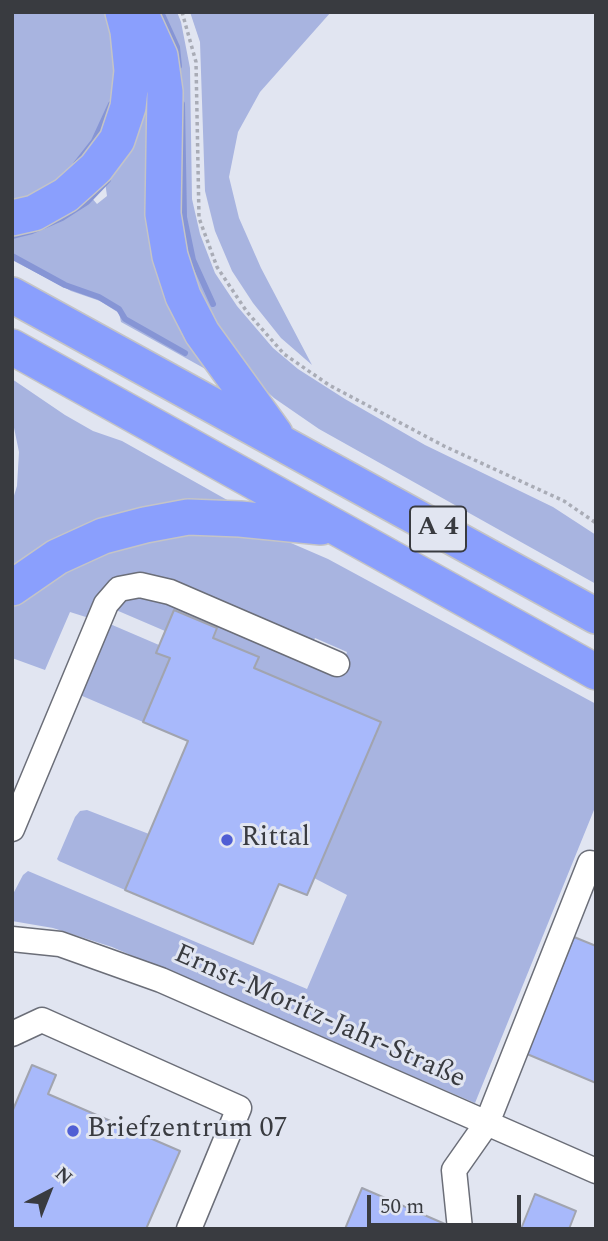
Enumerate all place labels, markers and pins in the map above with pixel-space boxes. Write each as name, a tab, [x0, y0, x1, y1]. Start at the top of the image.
place label: Rittal	[241, 823, 310, 857]
marker: Rittal	[219, 832, 235, 848]
place label: Briefzentrum 07	[87, 1114, 288, 1148]
marker: Briefzentrum 07	[65, 1123, 81, 1139]

